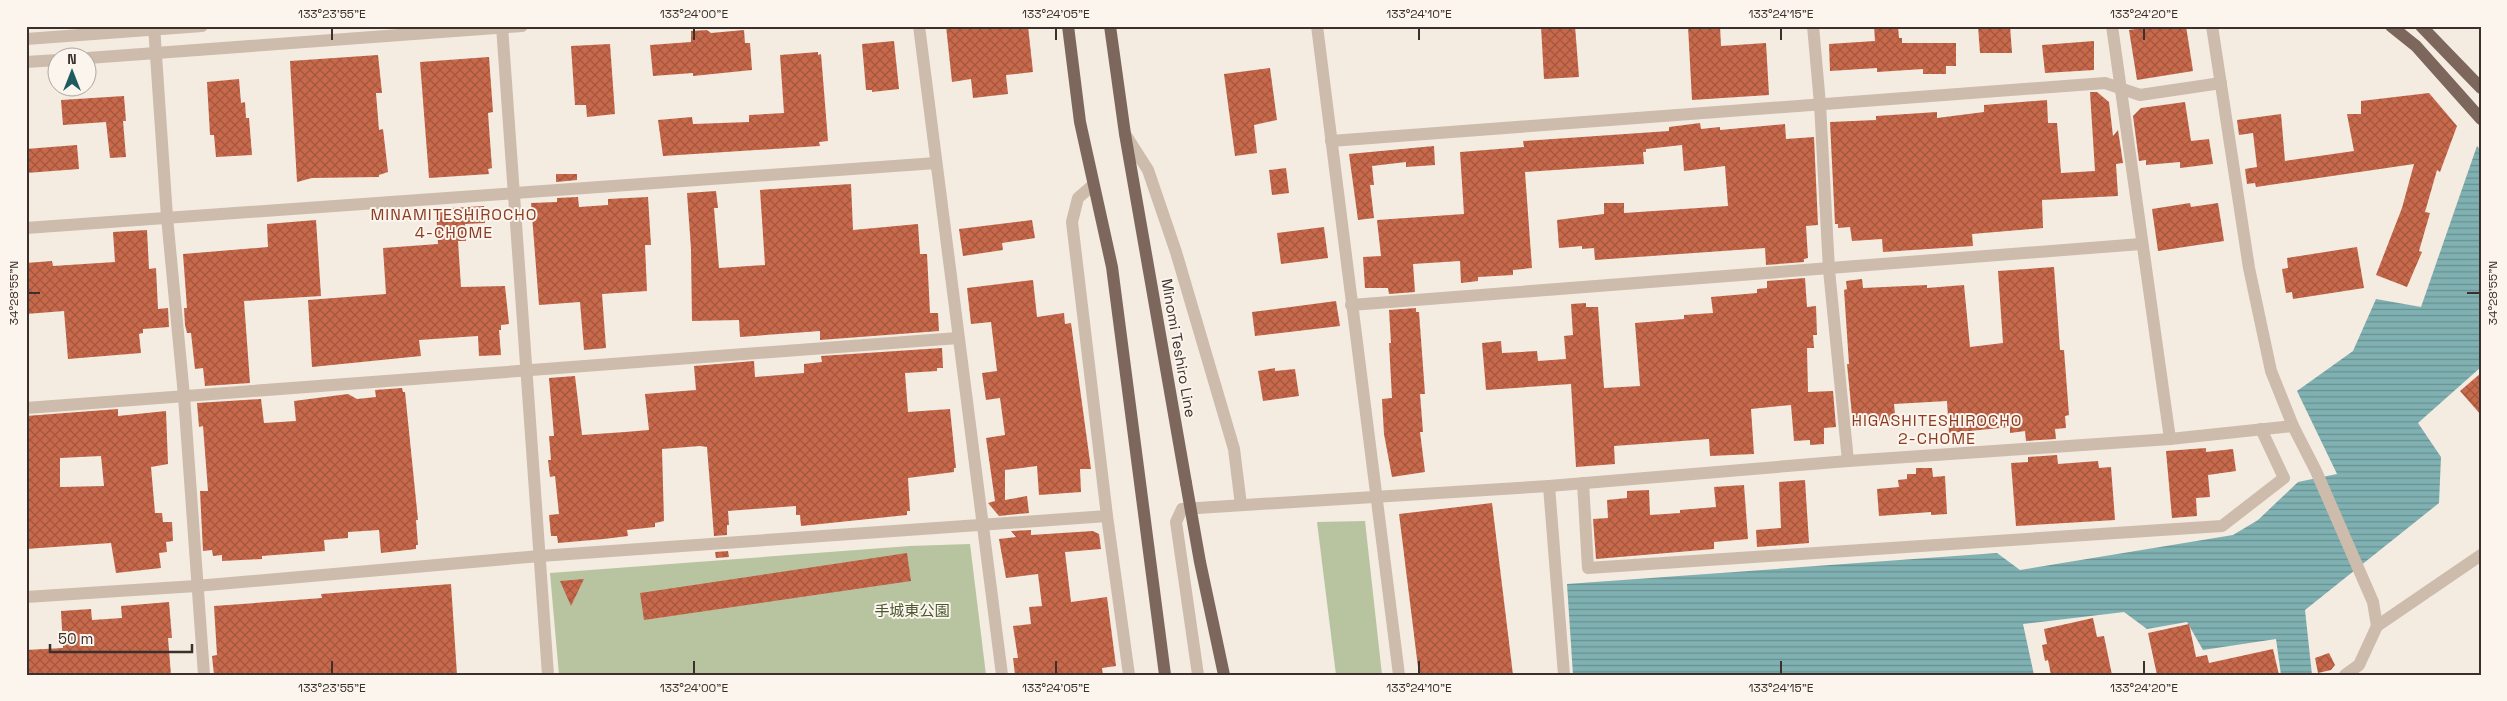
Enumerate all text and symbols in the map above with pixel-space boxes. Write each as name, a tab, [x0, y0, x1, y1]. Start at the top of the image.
text: 133°23'55"E	[298, 6, 366, 22]
text: 133°24'00"E	[660, 6, 728, 22]
text: 133°24'05"E	[1022, 6, 1090, 22]
text: 133°24'10"E	[1386, 6, 1452, 22]
text: 133°24'15"E	[1748, 6, 1814, 22]
text: 133°24'20"E	[2110, 6, 2178, 22]
north arrow	[48, 48, 98, 98]
text: N	[67, 50, 77, 68]
district label: MINAMITESHIROCHO 4-CHOME	[370, 204, 538, 243]
text: 34°28'55"N	[6, 261, 22, 325]
text: 34°28'55"N	[2485, 261, 2501, 325]
street label: Minomi Teshiro Line	[1157, 277, 1201, 419]
district label: HIGASHITESHIROCHO 2-CHOME	[1851, 410, 2023, 449]
park label: 手城東公園	[874, 601, 950, 620]
scale bar	[50, 621, 192, 653]
text: 50 m	[58, 629, 93, 648]
text: 133°23'55"E	[298, 680, 366, 696]
text: 133°24'00"E	[660, 680, 728, 696]
text: 133°24'05"E	[1022, 680, 1090, 696]
text: 133°24'10"E	[1386, 680, 1452, 696]
text: 133°24'15"E	[1748, 680, 1814, 696]
text: 133°24'20"E	[2110, 680, 2178, 696]

